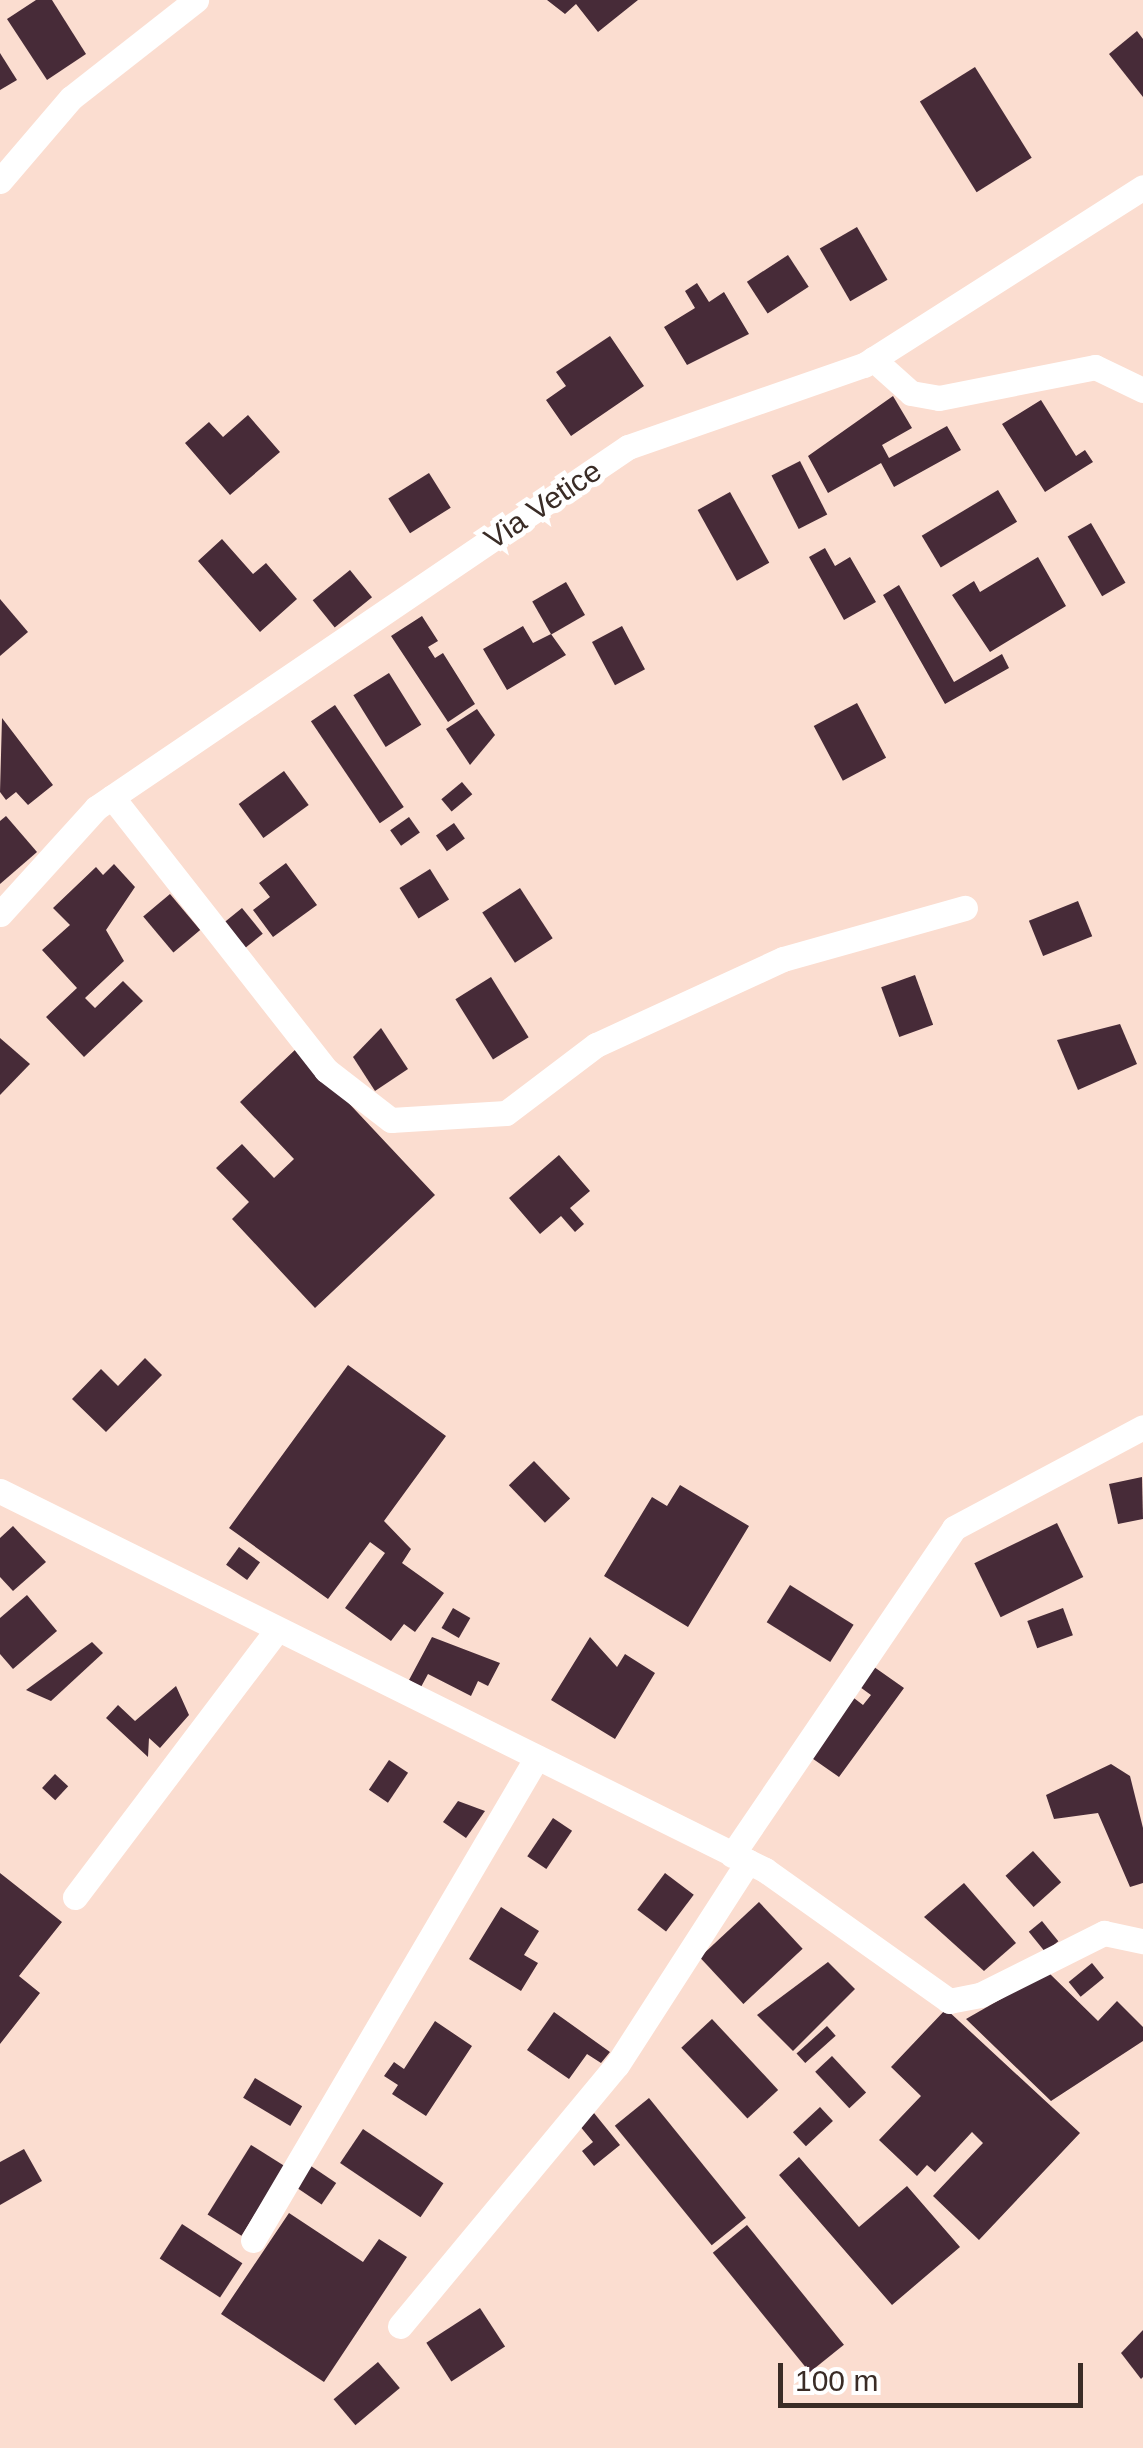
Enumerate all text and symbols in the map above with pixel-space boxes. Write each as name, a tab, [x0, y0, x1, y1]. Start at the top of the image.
street label: Via Vetice	[478, 453, 608, 557]
scale bar	[783, 2343, 1088, 2405]
text: 100 m	[795, 2364, 878, 2397]

